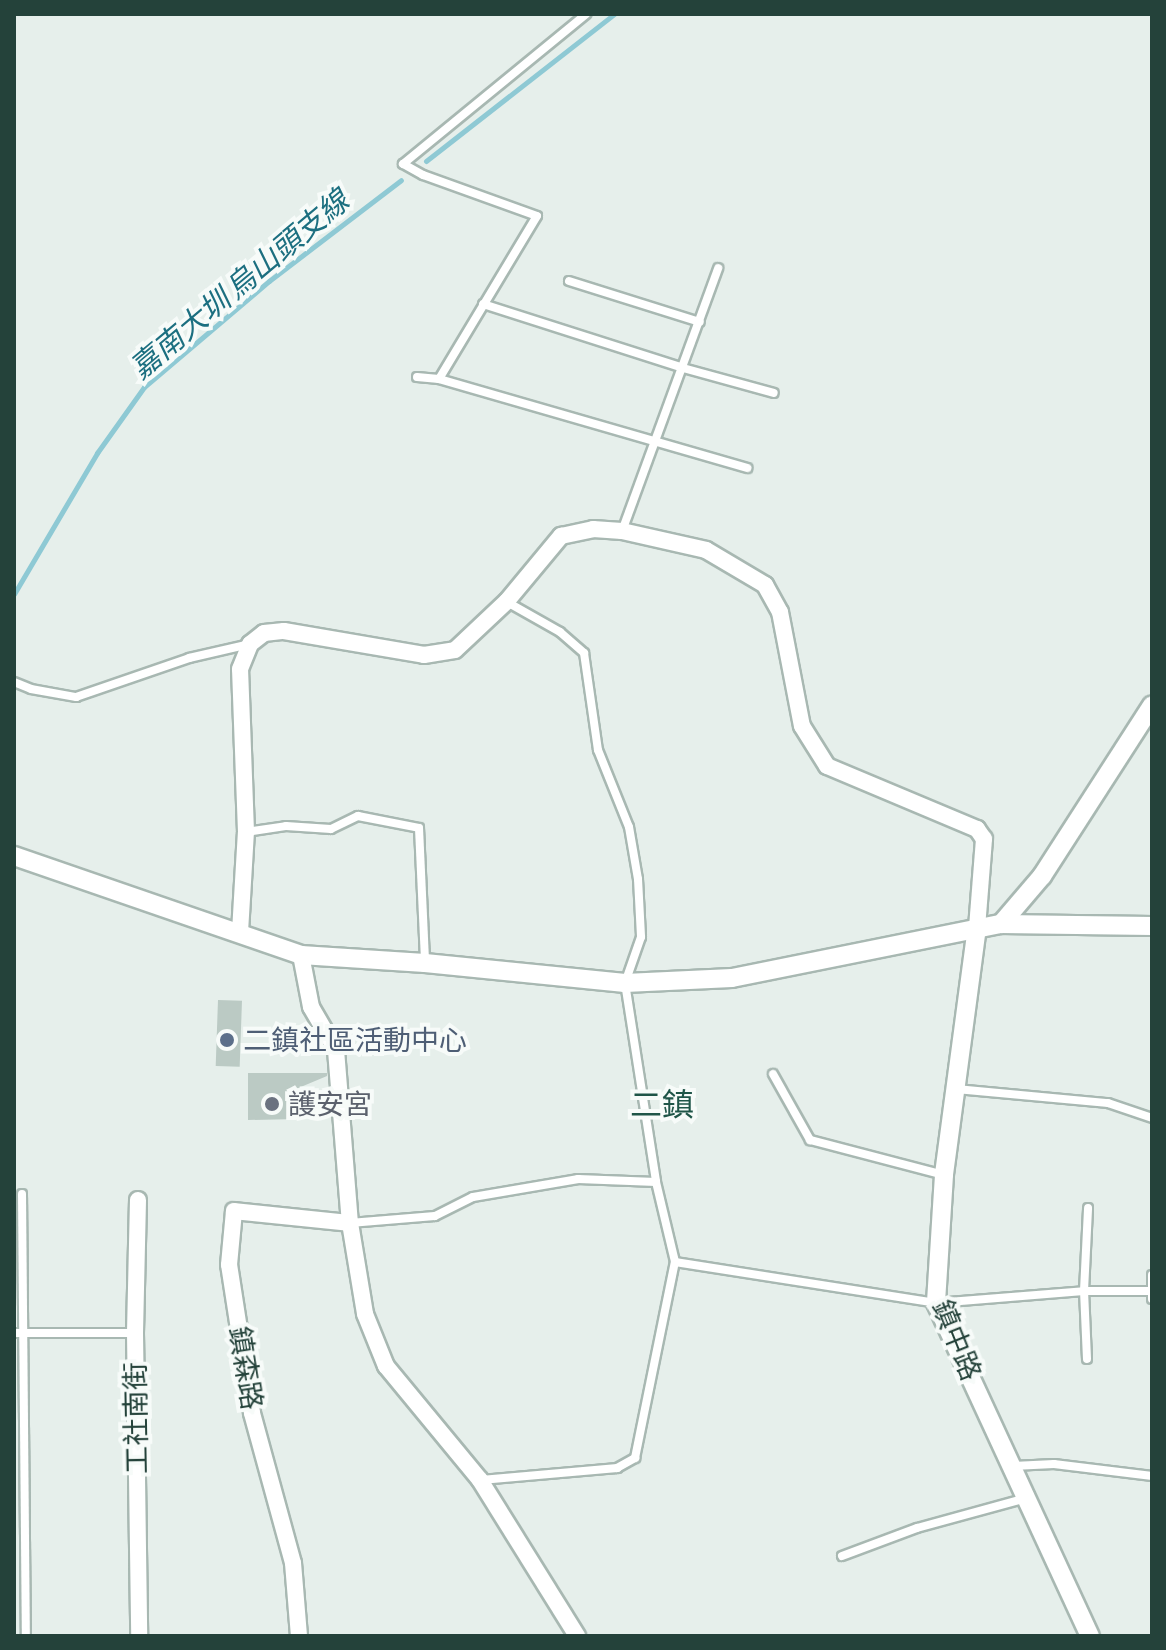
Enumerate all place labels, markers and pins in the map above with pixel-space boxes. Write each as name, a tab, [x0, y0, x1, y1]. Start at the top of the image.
place label: 二鎮社區活動中心	[243, 1023, 467, 1057]
marker: 二鎮社區活動中心	[218, 1031, 236, 1049]
place label: 護安宮	[288, 1087, 372, 1121]
marker: 護安宮	[263, 1095, 281, 1113]

